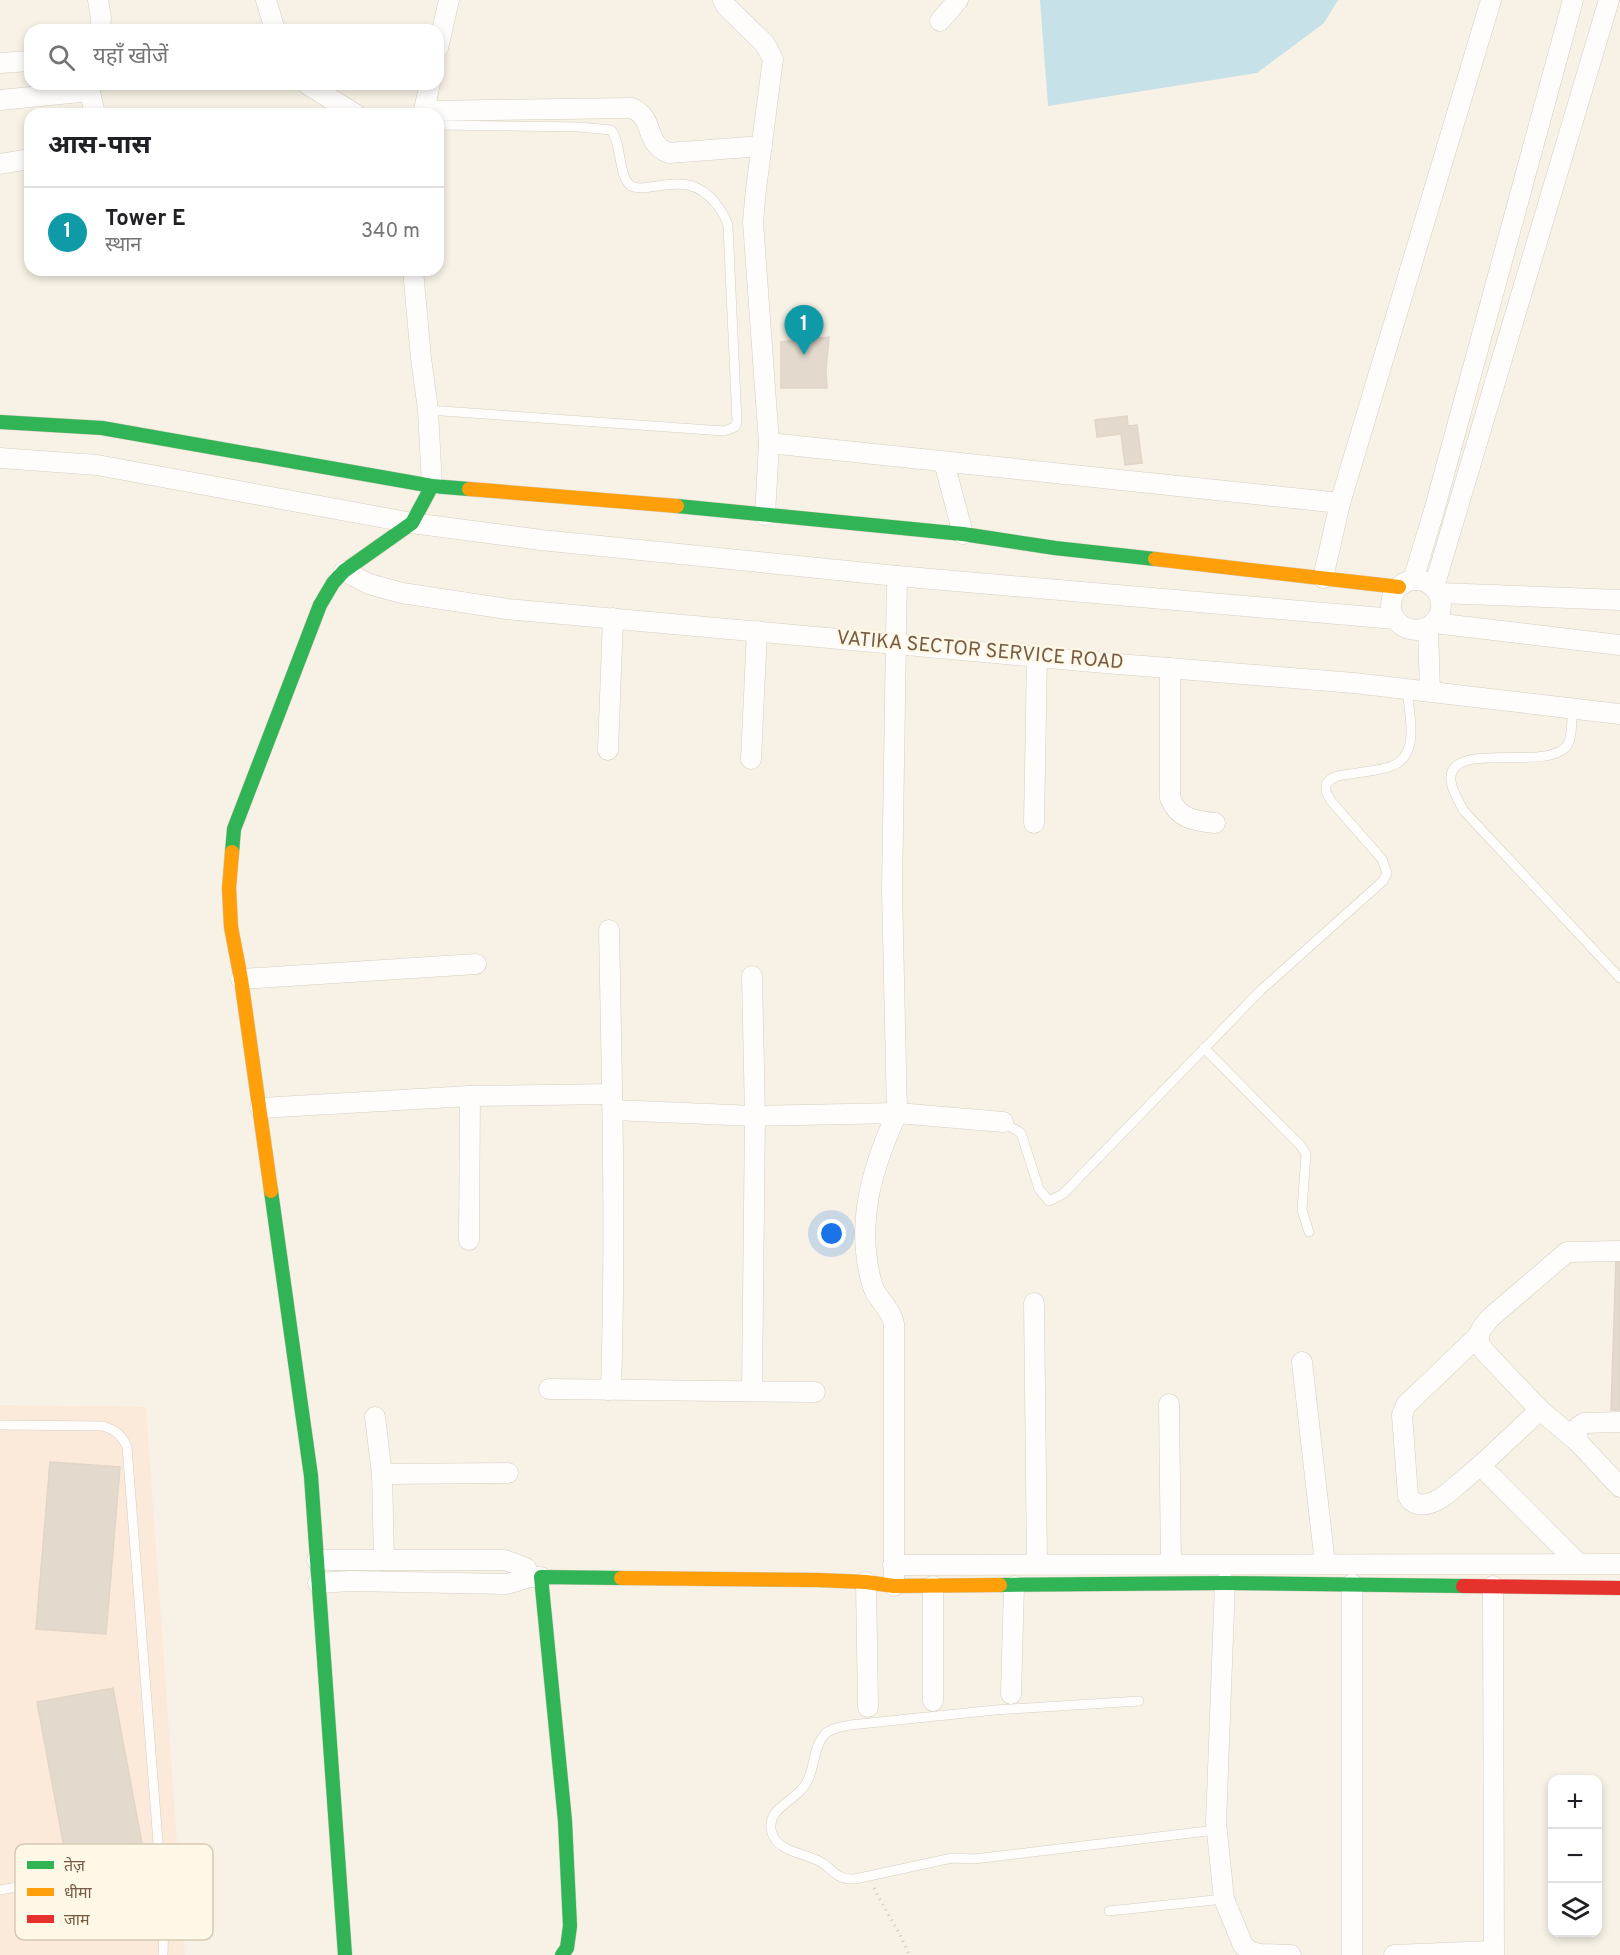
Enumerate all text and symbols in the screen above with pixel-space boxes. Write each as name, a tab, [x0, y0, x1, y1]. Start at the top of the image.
search box	[24, 24, 444, 90]
icon: search	[45, 41, 78, 74]
text: यहाँ खोजें	[93, 44, 168, 71]
text: आस-पास	[48, 130, 151, 163]
text: Tower E	[105, 206, 186, 233]
text: 1	[64, 219, 72, 245]
text: 340 m	[361, 219, 420, 245]
text: स्थान	[105, 233, 141, 259]
pin: 1	[784, 306, 824, 355]
street label: VATIKA SECTOR SERVICE ROAD	[835, 625, 1125, 677]
your location	[817, 1219, 846, 1248]
map controls	[1548, 1775, 1602, 1937]
button: +	[1548, 1775, 1602, 1829]
button: −	[1548, 1829, 1602, 1883]
legend	[15, 1844, 213, 1940]
text: तेज़	[64, 1856, 86, 1877]
button: layers	[1548, 1883, 1602, 1937]
text: धीमा	[64, 1884, 93, 1904]
text: जाम	[64, 1911, 90, 1931]

